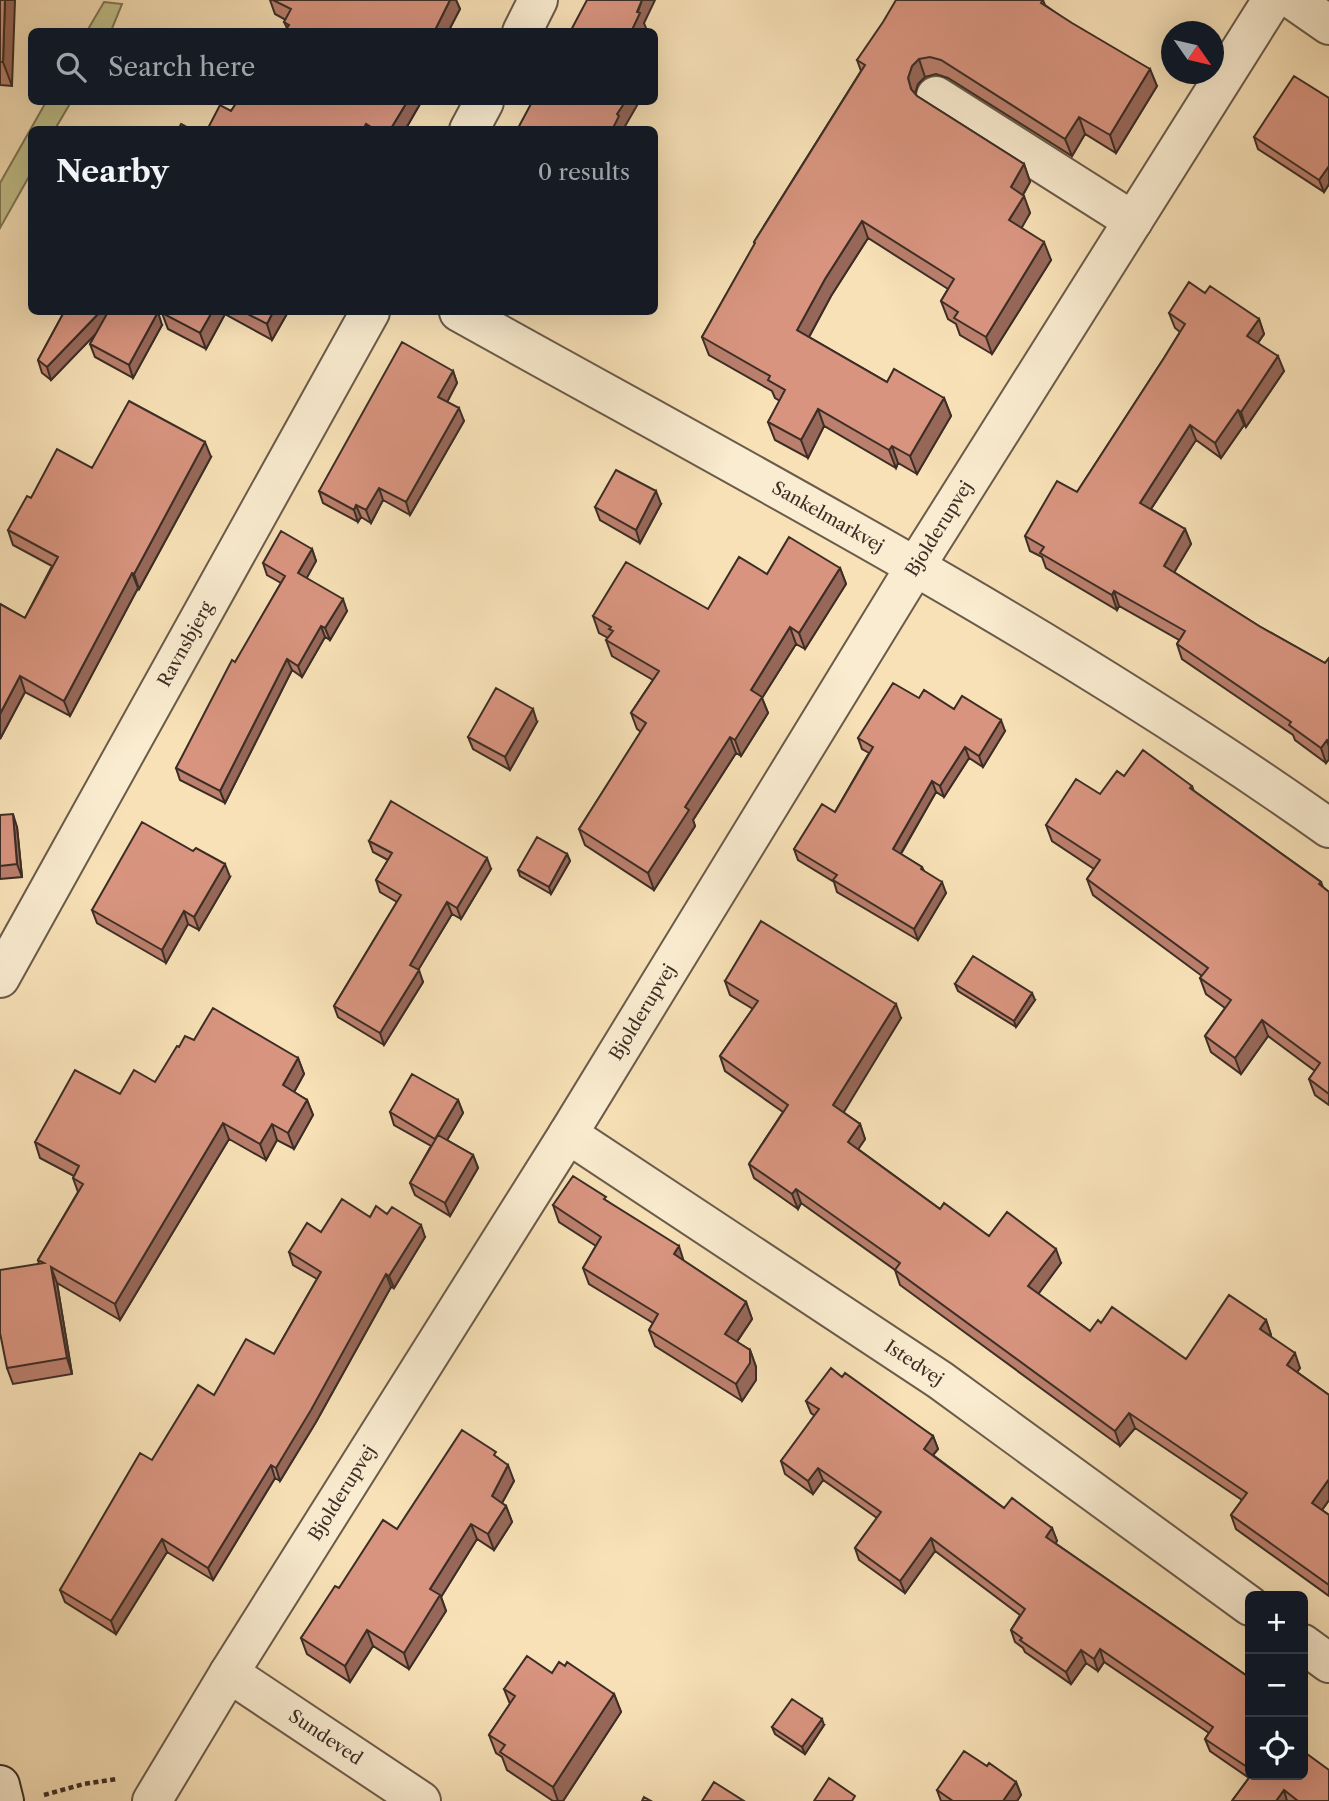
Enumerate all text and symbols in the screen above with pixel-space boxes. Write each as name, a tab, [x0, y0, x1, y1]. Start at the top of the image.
north arrow	[1161, 21, 1224, 84]
search box	[28, 28, 658, 105]
icon: search	[52, 48, 90, 86]
text: Search here	[108, 51, 255, 83]
text: Nearby	[56, 153, 169, 190]
text: 0 results	[538, 158, 630, 186]
street label: Sankelmarkvej	[768, 477, 888, 557]
street label: Bjolderupvej	[901, 477, 977, 581]
street label: Ravnsbjerg	[153, 597, 218, 691]
street label: Bjolderupvej	[605, 960, 680, 1064]
street label: Istedvej	[881, 1335, 948, 1390]
street label: Bjolderupvej	[304, 1441, 381, 1545]
map controls	[1245, 1591, 1308, 1780]
button: +	[1245, 1591, 1308, 1654]
button: −	[1245, 1654, 1308, 1717]
street label: Sundeved	[284, 1705, 367, 1770]
button: locate	[1245, 1717, 1308, 1780]

